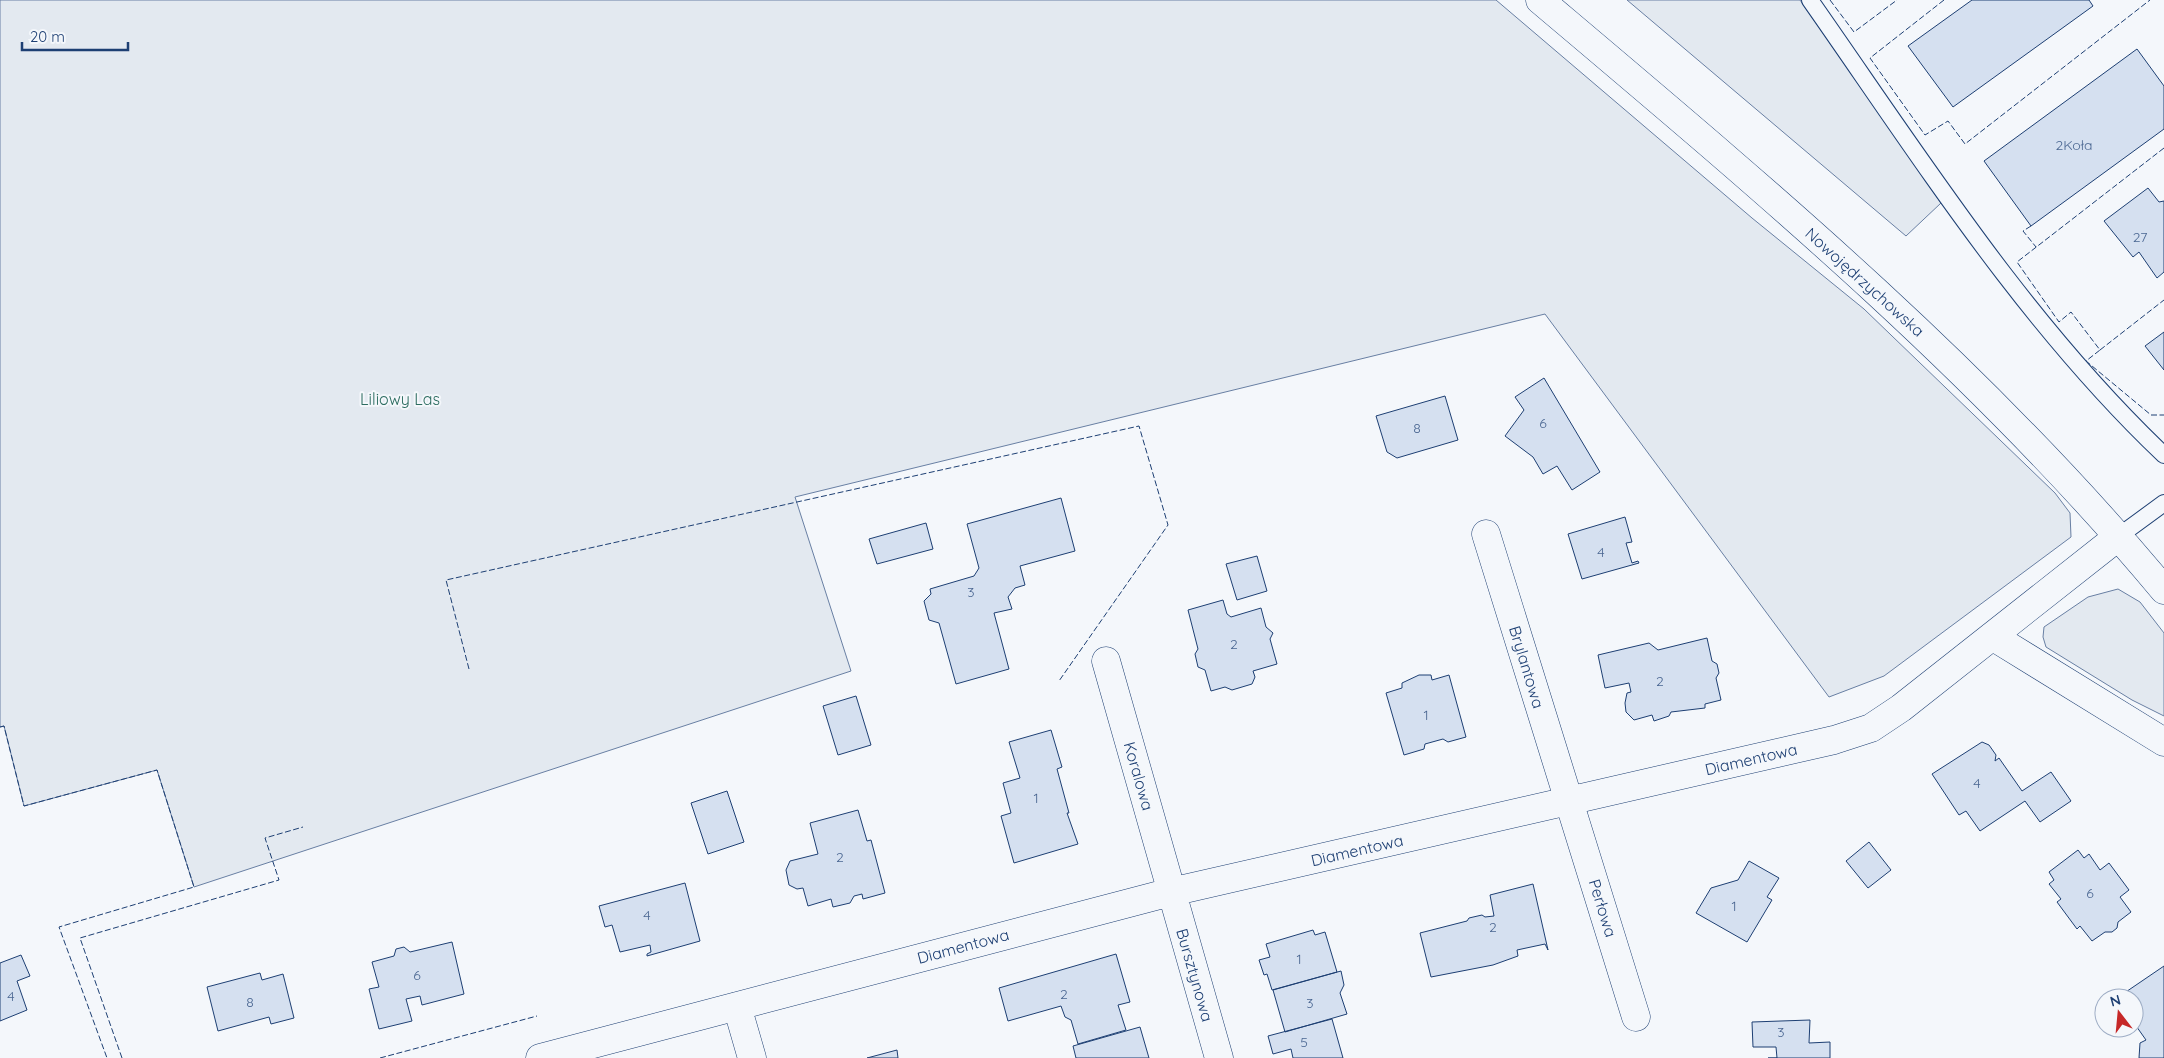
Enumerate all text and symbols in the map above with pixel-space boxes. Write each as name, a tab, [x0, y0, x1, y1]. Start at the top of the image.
scale bar	[22, 20, 129, 52]
text: 20 m	[30, 27, 65, 46]
house number: 2Koła	[2055, 136, 2093, 154]
street label: Nowojędrzychowska	[1801, 223, 1929, 341]
house number: 27	[2133, 228, 2147, 246]
park label: Liliowy Las	[360, 389, 440, 409]
house number: 6	[1539, 414, 1547, 432]
house number: 8	[1413, 419, 1421, 437]
house number: 4	[1597, 543, 1605, 561]
house number: 3	[967, 583, 975, 601]
street label: Brylantowa	[1505, 623, 1549, 711]
house number: 2	[1230, 635, 1238, 653]
house number: 2	[1656, 672, 1664, 690]
house number: 1	[1423, 706, 1429, 724]
street label: Koralowa	[1120, 739, 1158, 813]
street label: Diamentowa	[1703, 739, 1799, 779]
house number: 4	[1973, 774, 1981, 792]
house number: 1	[1033, 789, 1039, 807]
street label: Diamentowa	[1309, 830, 1405, 870]
house number: 2	[836, 848, 844, 866]
street label: Perłowa	[1585, 877, 1621, 939]
house number: 6	[2086, 884, 2094, 902]
house number: 1	[1731, 897, 1737, 915]
house number: 4	[643, 906, 651, 924]
house number: 2	[1489, 918, 1497, 936]
street label: Diamentowa	[915, 924, 1011, 968]
street label: Bursztynowa	[1172, 926, 1218, 1024]
house number: 1	[1296, 950, 1302, 968]
house number: 6	[413, 966, 421, 984]
house number: 2	[1060, 985, 1068, 1003]
house number: 4	[7, 987, 15, 1005]
north arrow	[2094, 988, 2144, 1038]
text: N	[2108, 990, 2123, 1011]
house number: 8	[246, 993, 254, 1011]
house number: 3	[1306, 994, 1314, 1012]
house number: 3	[1777, 1023, 1785, 1041]
house number: 5	[1300, 1033, 1308, 1051]

